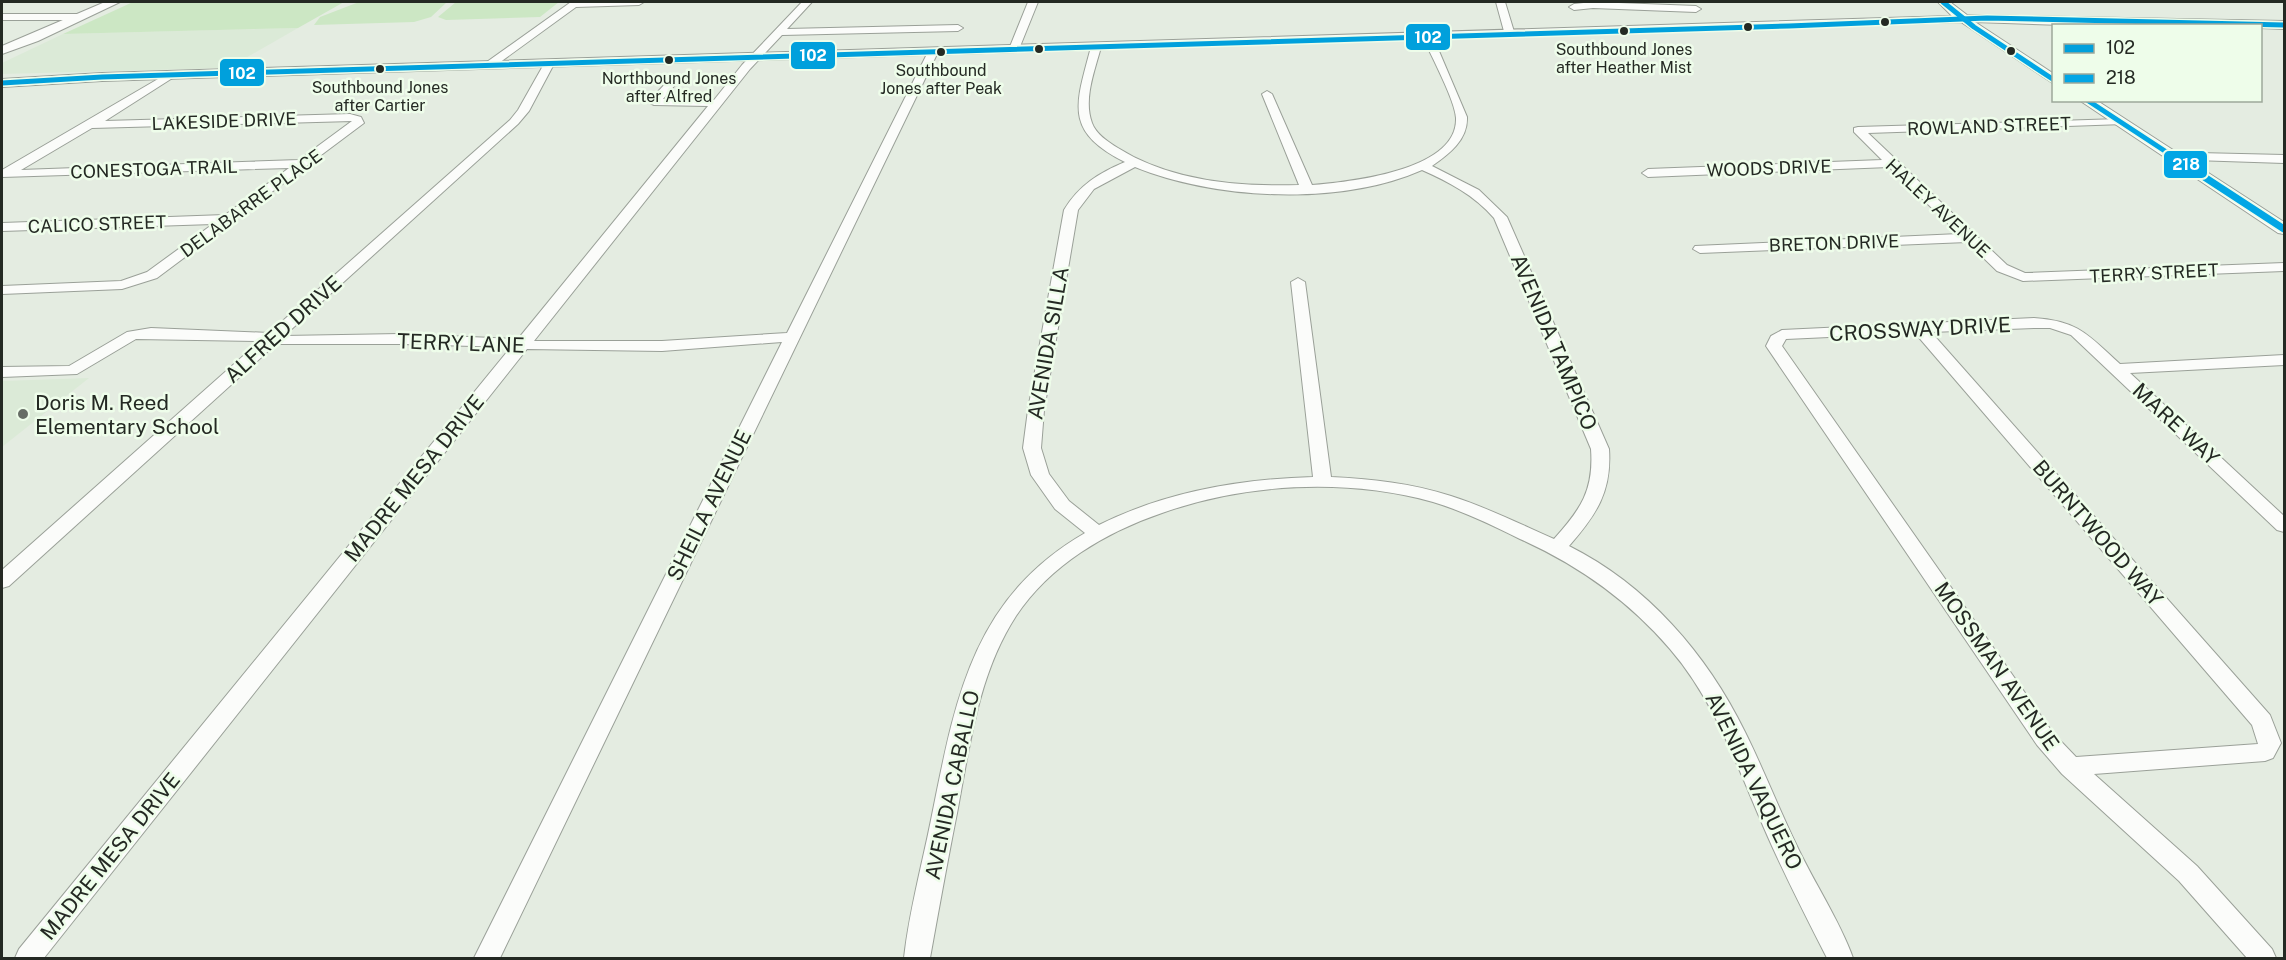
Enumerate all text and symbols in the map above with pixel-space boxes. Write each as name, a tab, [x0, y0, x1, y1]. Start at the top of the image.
unlabelled marker	[1879, 16, 1891, 28]
unlabelled marker	[1742, 21, 1754, 33]
line badge: 102	[1405, 23, 1451, 51]
legend	[2052, 24, 2262, 102]
marker: Southbound Jones after Heather Mist	[1618, 25, 1630, 37]
text: 102	[1414, 28, 1442, 47]
text: 102	[2106, 37, 2135, 58]
place label: Southbound Jones after Heather Mist	[1556, 40, 1692, 77]
line badge: 102	[790, 41, 836, 70]
unlabelled marker	[1033, 43, 1045, 55]
unlabelled marker	[2005, 45, 2017, 57]
text: 102	[799, 46, 827, 65]
marker: Southbound Jones after Peak	[935, 46, 947, 58]
marker: Northbound Jones after Alfred	[663, 54, 675, 66]
line badge: 102	[219, 58, 265, 87]
place label: Southbound Jones after Peak	[880, 61, 1002, 98]
marker: Southbound Jones after Cartier	[374, 63, 386, 75]
text: 102	[228, 64, 256, 83]
text: 218	[2106, 67, 2136, 88]
place label: Northbound Jones after Alfred	[602, 69, 736, 106]
place label: Southbound Jones after Cartier	[312, 78, 448, 115]
street label: LAKESIDE DRIVE	[151, 108, 297, 134]
street label: ROWLAND STREET	[1907, 113, 2072, 139]
street label: DELABARRE PLACE	[176, 145, 326, 261]
line badge: 218	[2163, 150, 2208, 179]
street label: HALEY AVENUE	[1881, 154, 1995, 262]
street label: WOODS DRIVE	[1706, 155, 1832, 181]
text: 218	[2172, 155, 2200, 174]
street label: CONESTOGA TRAIL	[70, 156, 238, 182]
street label: CALICO STREET	[27, 211, 167, 237]
street label: BRETON DRIVE	[1768, 230, 1900, 256]
street label: AVENIDA TAMPICO	[1506, 250, 1602, 434]
street label: TERRY STREET	[2089, 259, 2219, 287]
street label: AVENIDA SILLA	[1022, 264, 1074, 421]
street label: ALFRED DRIVE	[219, 270, 347, 388]
street label: CROSSWAY DRIVE	[1828, 312, 2012, 346]
street label: TERRY LANE	[397, 328, 525, 358]
street label: MARE WAY	[2128, 378, 2225, 471]
street label: MADRE MESA DRIVE	[339, 389, 489, 567]
place label: Doris M. Reed Elementary School	[35, 390, 219, 439]
marker: Doris M. Reed Elementary School	[16, 407, 30, 421]
street label: SHEILA AVENUE	[662, 425, 756, 585]
street label: BURNTWOOD WAY	[2028, 455, 2168, 611]
street label: MOSSMAN AVENUE	[1929, 577, 2065, 755]
street label: AVENIDA CABALLO	[920, 688, 984, 882]
street label: AVENIDA VAQUERO	[1700, 688, 1808, 874]
street label: MADRE MESA DRIVE	[35, 767, 185, 945]

